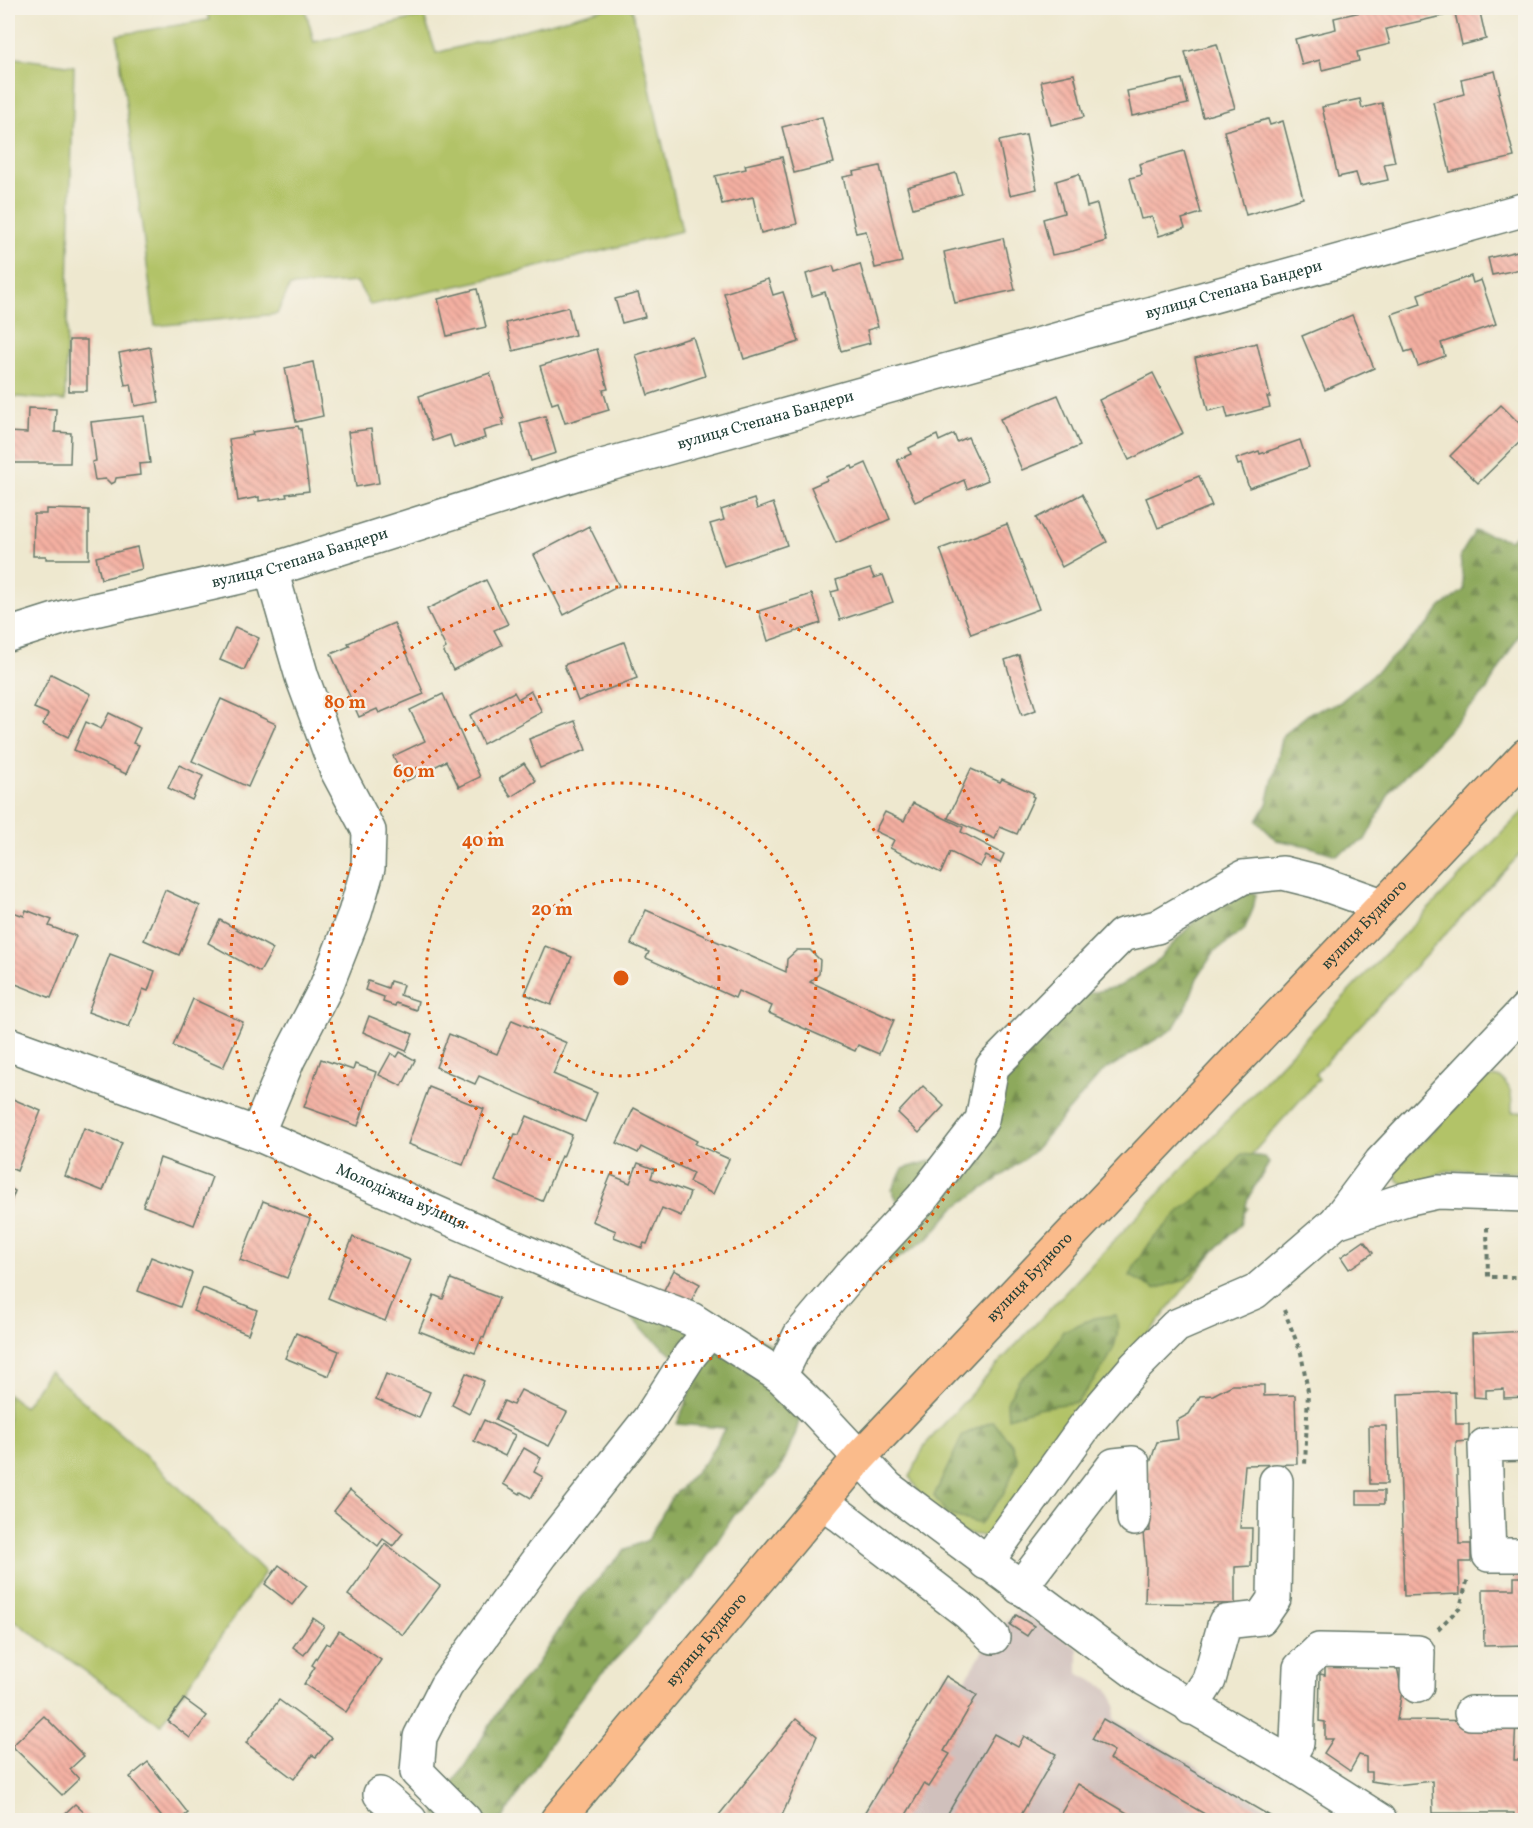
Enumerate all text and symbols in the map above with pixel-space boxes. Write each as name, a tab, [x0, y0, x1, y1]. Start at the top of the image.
street label: вулиця Степана Бандери	[1143, 255, 1325, 325]
street label: вулиця Степана Бандери	[675, 385, 857, 456]
street label: вулиця Степана Бандери	[210, 523, 391, 594]
text: 80 m	[324, 691, 366, 716]
text: 60 m	[393, 760, 435, 785]
text: 40 m	[462, 829, 504, 854]
street label: вулиця Будного	[1317, 875, 1413, 975]
text: 20 m	[531, 898, 573, 923]
centre of rings	[611, 968, 631, 988]
street label: Молодіжна вулиця	[332, 1159, 470, 1236]
street label: вулиця Будного	[982, 1228, 1078, 1327]
street label: вулиця Будного	[661, 1589, 753, 1692]

